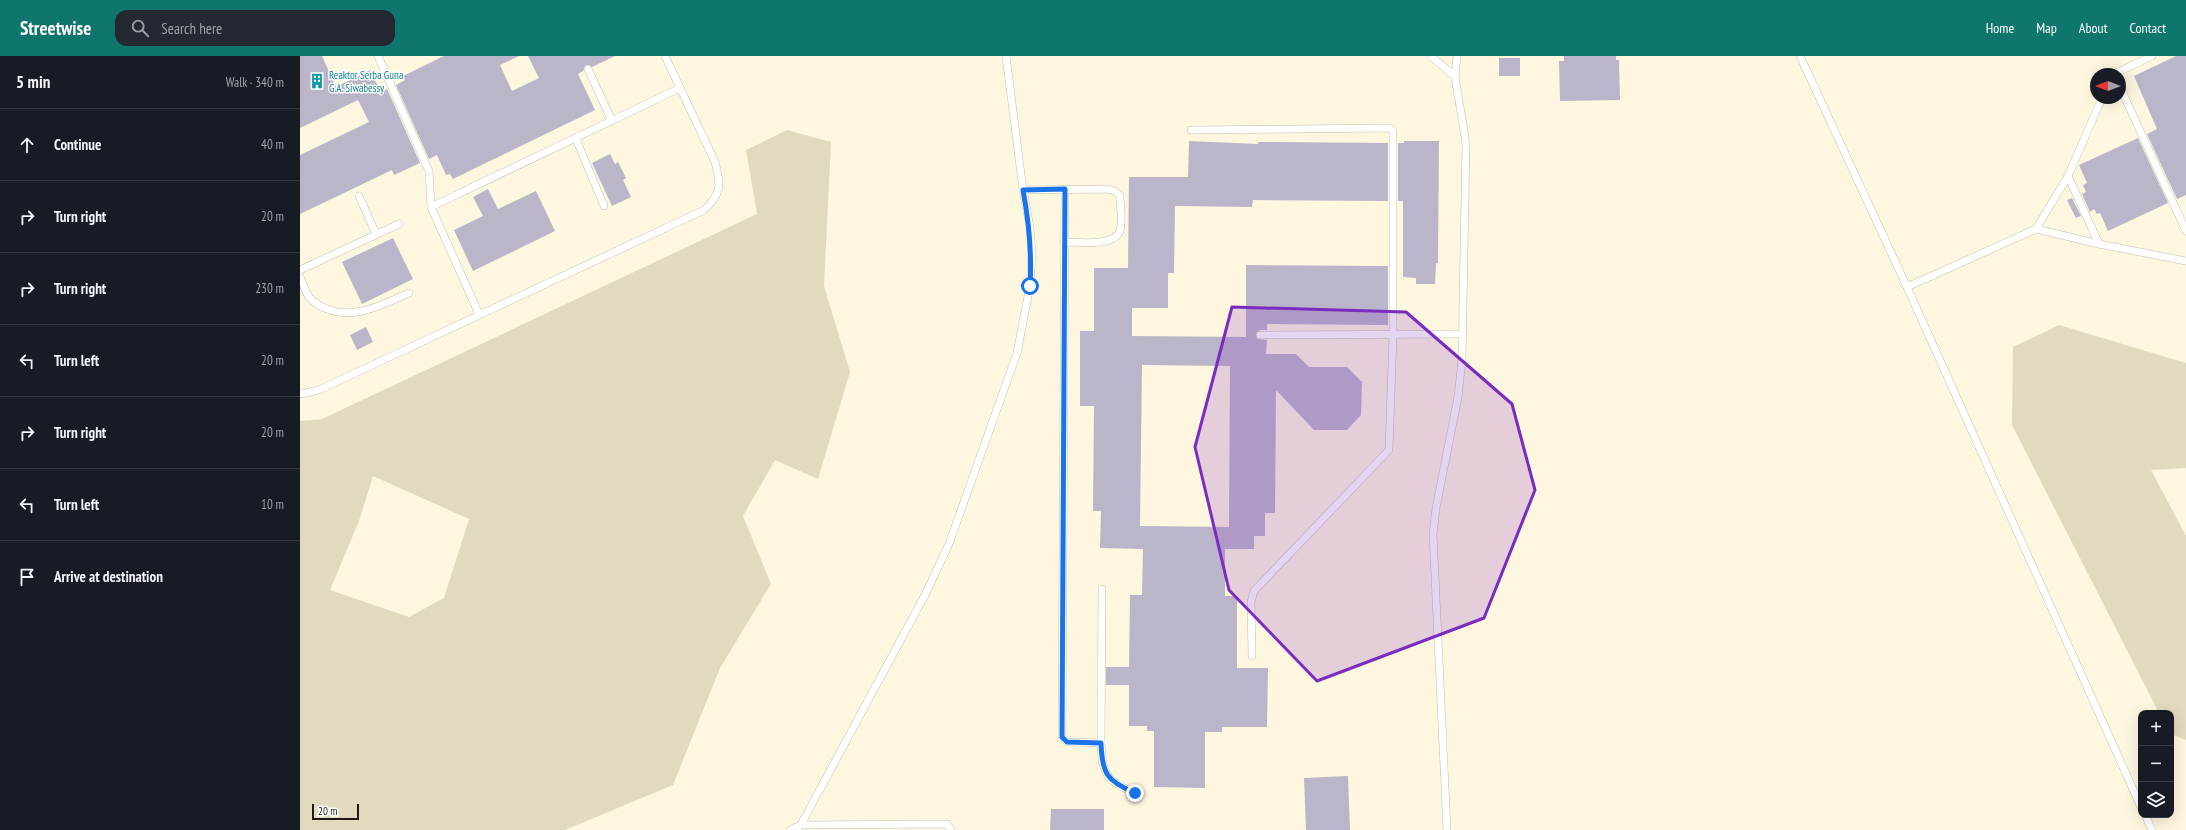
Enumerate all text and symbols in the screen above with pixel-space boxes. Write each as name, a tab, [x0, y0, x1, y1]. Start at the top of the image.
search box	[115, 10, 395, 46]
text: Streetwise	[20, 16, 91, 40]
icon: search	[129, 17, 151, 39]
text: Search here	[161, 19, 222, 38]
text: Home	[1986, 19, 2014, 37]
text: Map	[2036, 19, 2057, 37]
text: About	[2079, 19, 2108, 37]
text: Contact	[2130, 19, 2166, 37]
place label: Reaktor Serba Guna G.A. Siwabessy	[329, 68, 403, 95]
north arrow	[2090, 68, 2126, 104]
text: 5 min	[16, 71, 50, 93]
building icon: Reaktor Serba Guna G.A. Siwabessy	[308, 72, 326, 90]
text: Walk · 340 m	[226, 74, 284, 91]
icon: ahead	[16, 134, 38, 156]
text: Continue	[54, 135, 101, 154]
text: 40 m	[261, 136, 284, 153]
icon: right	[16, 206, 38, 228]
text: Turn right	[54, 207, 106, 226]
text: 20 m	[261, 208, 284, 225]
route start	[1021, 277, 1039, 295]
icon: right	[16, 278, 38, 300]
text: Turn right	[54, 279, 106, 298]
text: 230 m	[255, 280, 284, 297]
icon: left	[16, 350, 38, 372]
text: Turn left	[54, 351, 99, 370]
text: 20 m	[261, 352, 284, 369]
icon: right	[16, 422, 38, 444]
text: Turn right	[54, 423, 106, 442]
text: 20 m	[261, 424, 284, 441]
icon: left	[16, 494, 38, 516]
text: Turn left	[54, 495, 99, 514]
text: 10 m	[261, 496, 284, 513]
icon: arrive	[16, 566, 38, 588]
text: Arrive at destination	[54, 567, 163, 586]
map controls	[2138, 710, 2174, 818]
button: +	[2138, 710, 2174, 746]
button: −	[2138, 746, 2174, 782]
button: layers	[2138, 782, 2174, 818]
route end	[1126, 784, 1144, 802]
scale bar	[312, 802, 359, 821]
text: 20 m	[318, 804, 337, 818]

